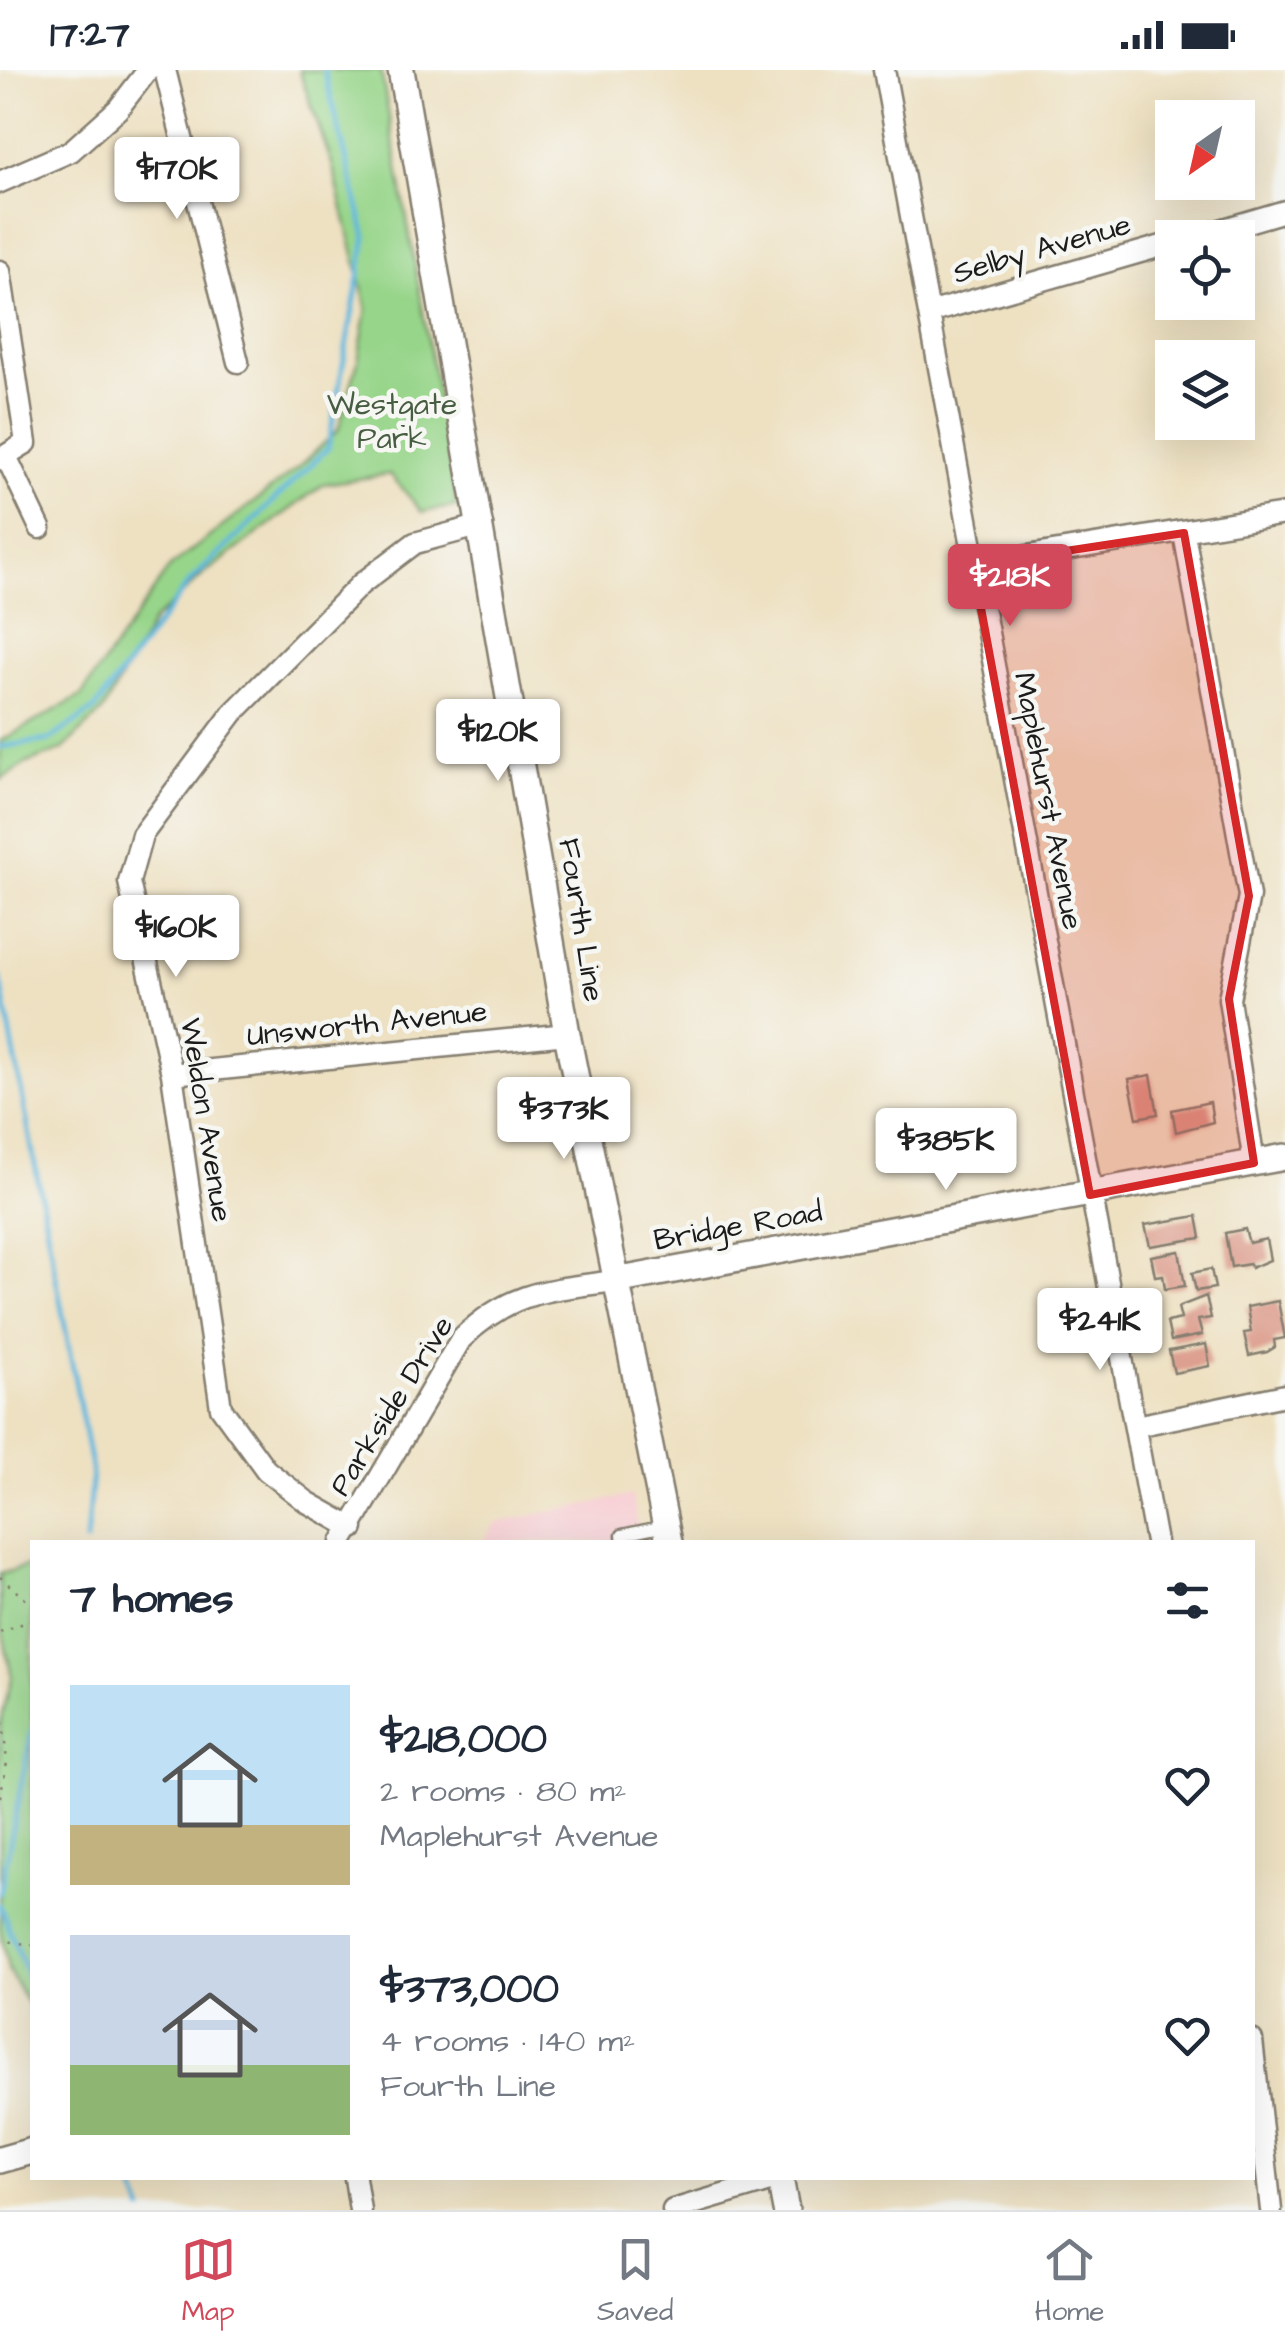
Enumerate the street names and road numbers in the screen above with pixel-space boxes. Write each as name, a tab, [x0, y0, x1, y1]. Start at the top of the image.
street label: Selby Avenue	[948, 204, 1136, 295]
street label: Maplehurst Avenue	[1002, 669, 1094, 933]
street label: Fourth Line	[547, 835, 615, 1005]
street label: Unsworth Avenue	[245, 991, 489, 1057]
street label: Weldon Avenue	[169, 1015, 243, 1225]
street label: Bridge Road	[650, 1191, 826, 1262]
street label: Parkside Drive	[320, 1308, 464, 1504]

